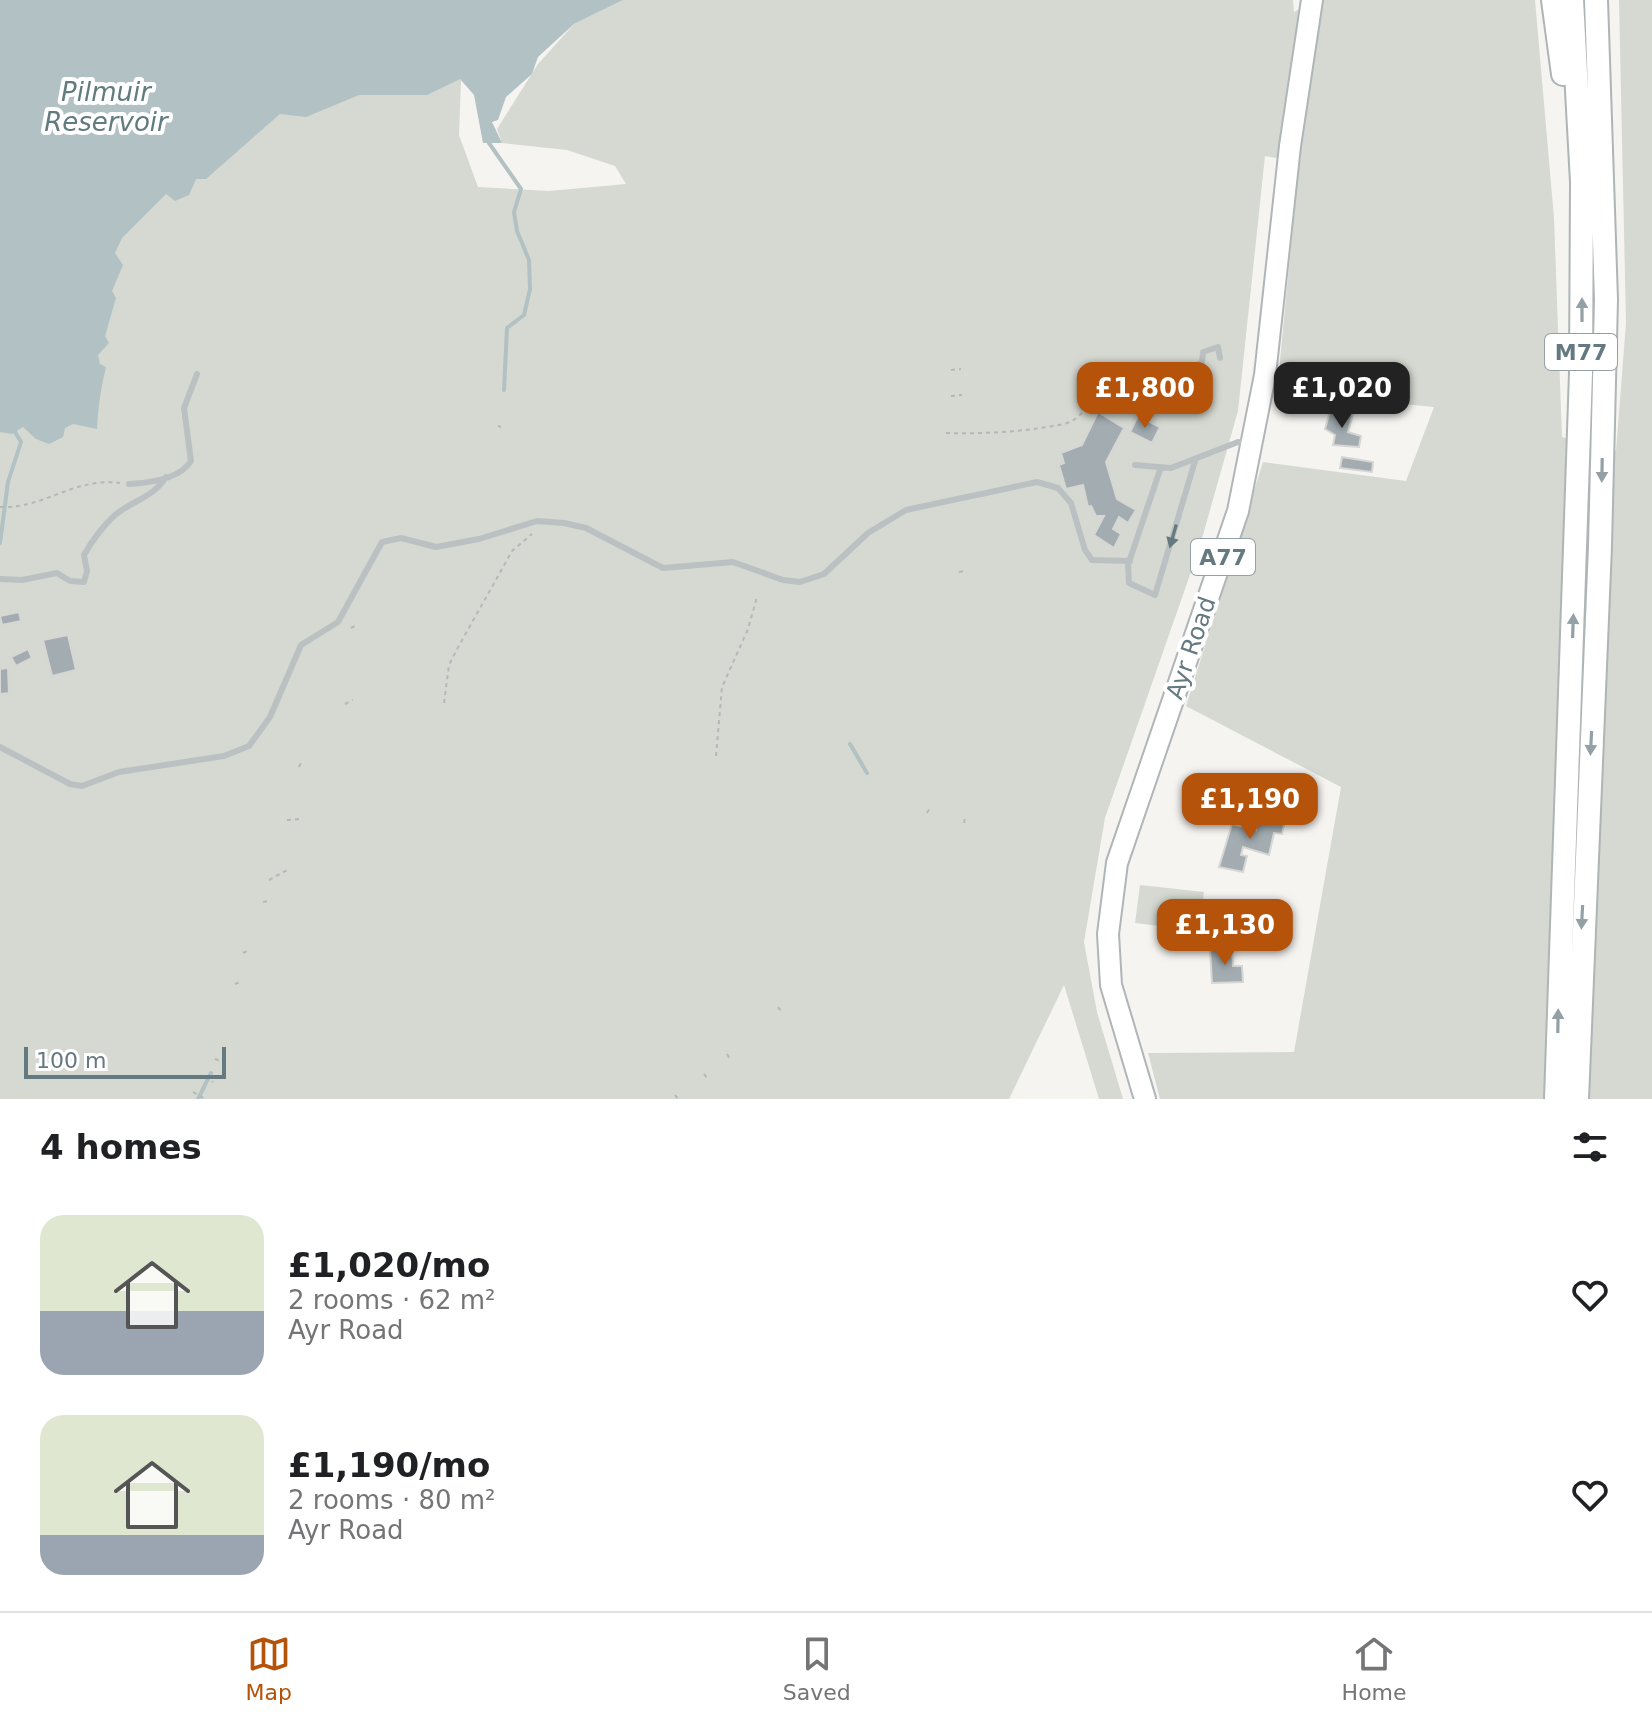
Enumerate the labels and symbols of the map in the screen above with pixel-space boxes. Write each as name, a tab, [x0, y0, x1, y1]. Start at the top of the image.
water label: Pilmuir Reservoir	[44, 77, 170, 137]
one-way arrow	[1576, 297, 1588, 322]
road number: M77	[1545, 334, 1617, 370]
pin: £1,800	[1080, 362, 1210, 430]
pin: £1,020	[1277, 362, 1407, 430]
one-way arrow	[1596, 458, 1608, 483]
one-way arrow	[1166, 524, 1179, 548]
road number: A77	[1191, 539, 1255, 575]
street label: Ayr Road	[1160, 593, 1222, 703]
one-way arrow	[1566, 612, 1579, 638]
one-way arrow	[1584, 731, 1597, 756]
pin: £1,190	[1185, 773, 1315, 841]
pin: £1,130	[1160, 899, 1290, 967]
one-way arrow	[1576, 905, 1589, 930]
one-way arrow	[1552, 1008, 1564, 1033]
scale bar	[24, 1043, 226, 1079]

